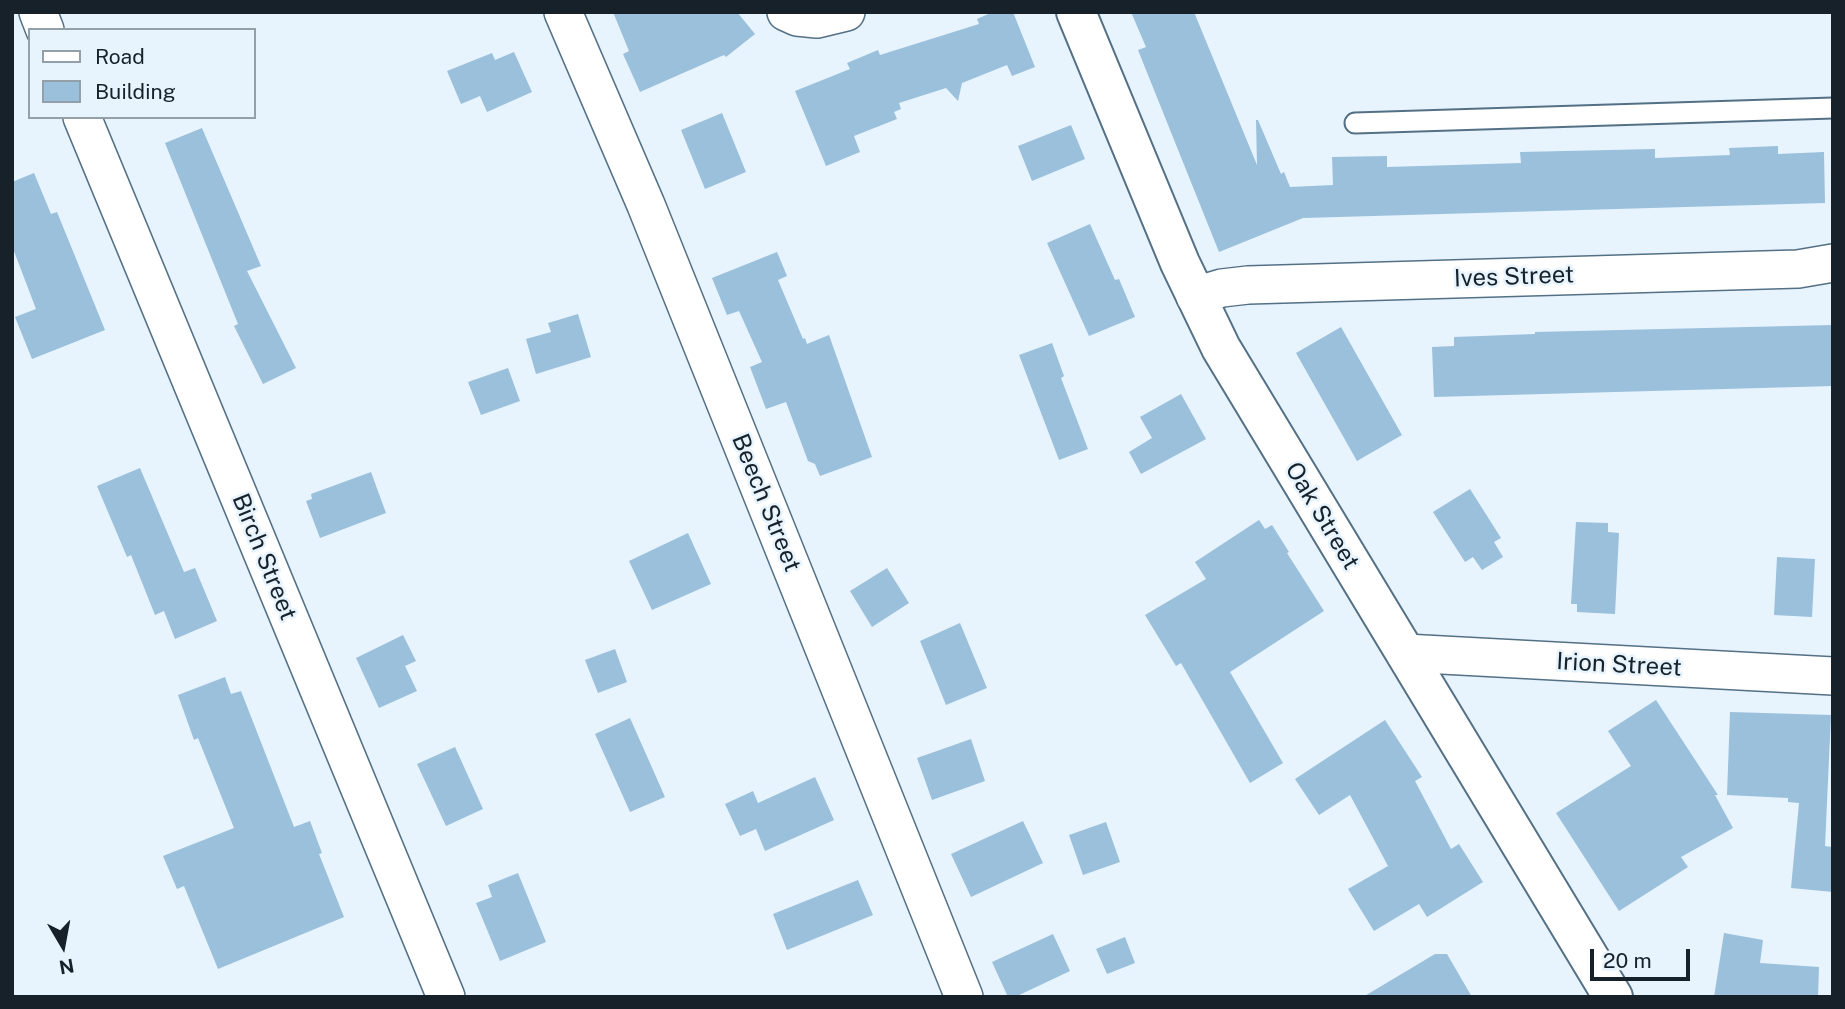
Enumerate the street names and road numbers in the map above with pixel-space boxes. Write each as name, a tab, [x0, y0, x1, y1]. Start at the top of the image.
street label: Ives Street	[1453, 261, 1575, 293]
street label: Beech Street	[725, 430, 807, 576]
street label: Oak Street	[1279, 457, 1365, 575]
street label: Birch Street	[226, 489, 302, 625]
street label: Irion Street	[1556, 647, 1682, 683]

